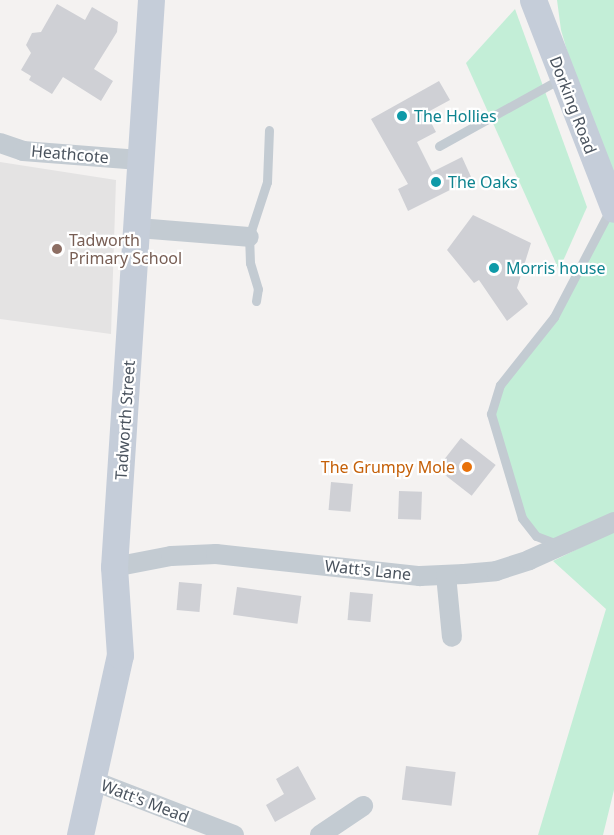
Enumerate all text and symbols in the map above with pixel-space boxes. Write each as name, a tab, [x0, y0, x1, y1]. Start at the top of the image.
street label: Dorking Road	[546, 53, 600, 157]
place label: The Hollies	[414, 106, 497, 126]
marker: The Hollies	[395, 109, 409, 123]
street label: Heathcote	[30, 141, 110, 167]
place label: The Oaks	[448, 172, 518, 192]
marker: The Oaks	[429, 175, 443, 189]
place label: Tadworth Primary School	[69, 230, 182, 268]
marker: Tadworth Primary School	[50, 242, 64, 256]
place label: Morris house	[506, 258, 606, 278]
marker: Morris house	[487, 261, 501, 275]
street label: Tadworth Street	[111, 360, 139, 480]
place label: The Grumpy Mole	[321, 457, 455, 477]
marker: The Grumpy Mole	[460, 460, 474, 474]
street label: Watt's Lane	[324, 556, 412, 584]
street label: Watt's Mead	[98, 775, 192, 827]

